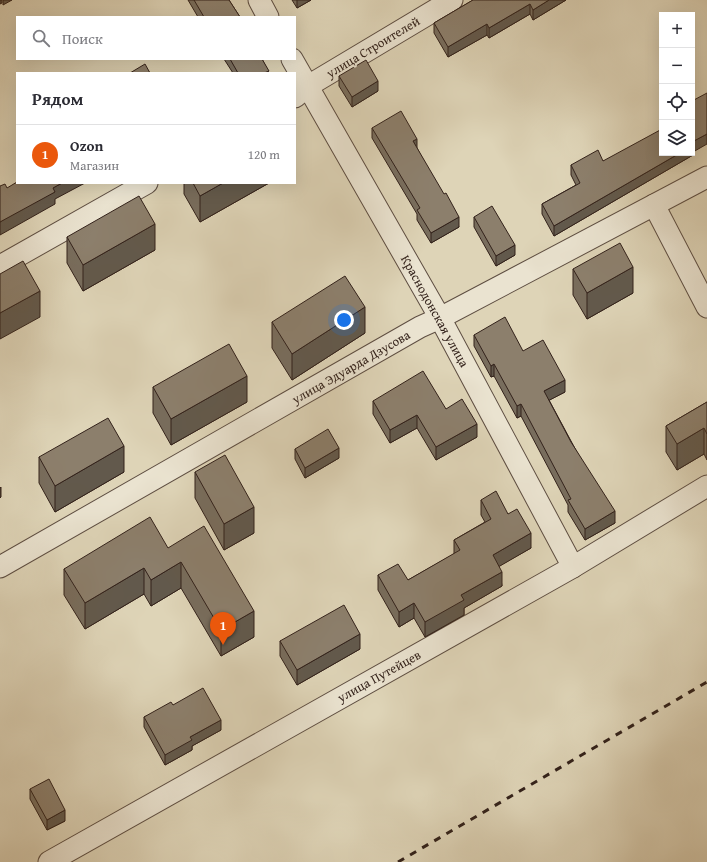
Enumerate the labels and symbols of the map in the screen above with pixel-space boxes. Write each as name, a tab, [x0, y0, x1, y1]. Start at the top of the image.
street label: улица Строителей	[322, 11, 424, 83]
street label: Краснодонская улица	[396, 251, 474, 371]
your location	[334, 310, 354, 330]
street label: улица Эдуарда Дзусова	[287, 325, 414, 409]
pin: 1	[210, 612, 236, 645]
street label: улица Путейцев	[333, 645, 424, 707]

